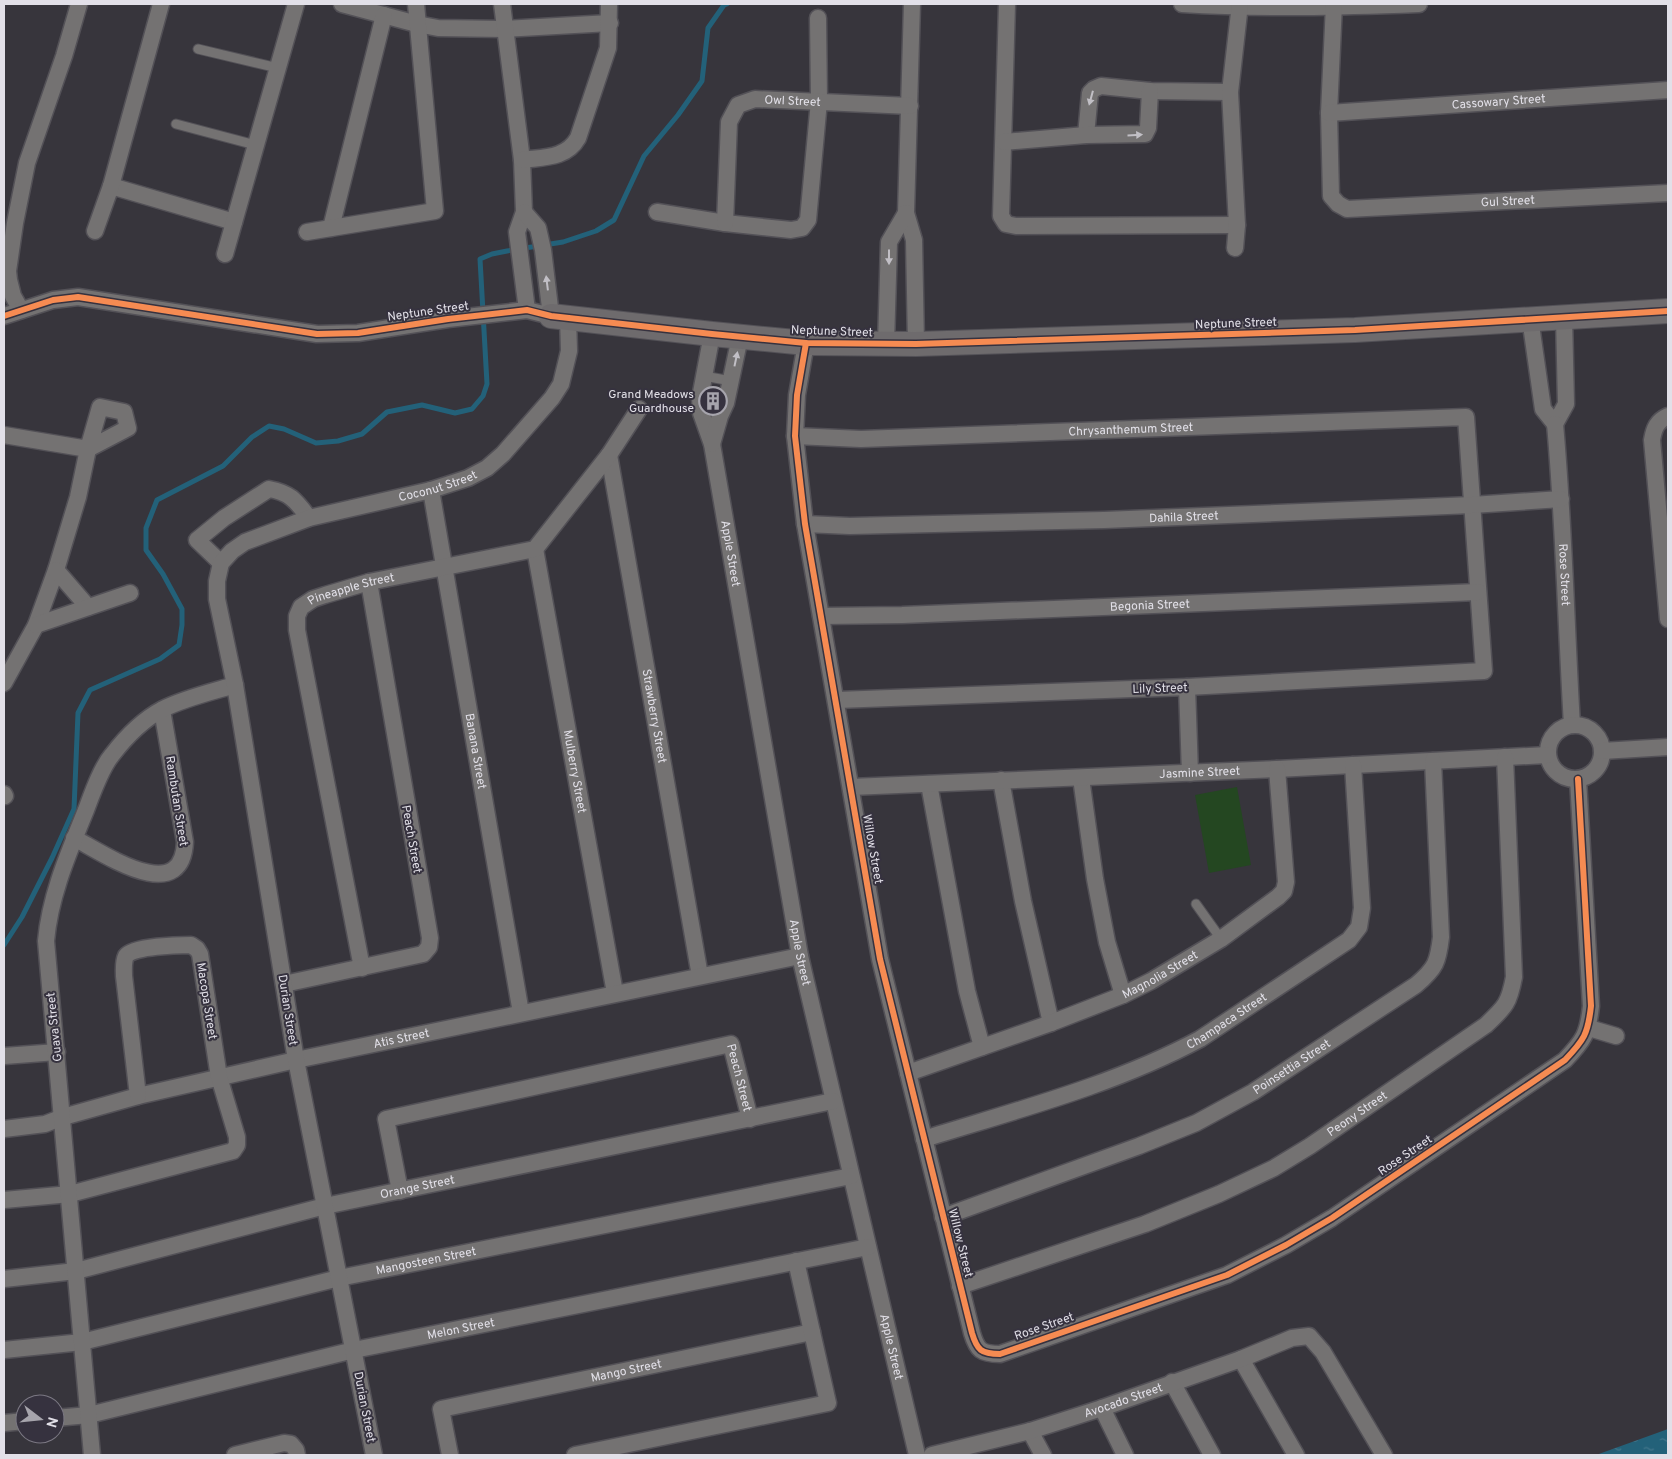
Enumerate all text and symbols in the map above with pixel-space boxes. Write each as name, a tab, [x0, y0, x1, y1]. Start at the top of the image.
one-way arrow	[1087, 90, 1095, 105]
street label: Cassowary Street	[1451, 91, 1546, 114]
street label: Owl Street	[764, 92, 821, 111]
one-way arrow	[1127, 130, 1143, 138]
street label: Gul Street	[1480, 193, 1535, 211]
one-way arrow	[885, 249, 893, 265]
one-way arrow	[543, 275, 551, 291]
street label: Neptune Street	[386, 298, 470, 326]
street label: Neptune Street	[1195, 315, 1277, 333]
street label: Neptune Street	[791, 323, 873, 341]
one-way arrow	[732, 351, 740, 366]
building icon: Grand Meadows Guardhouse	[698, 386, 728, 416]
place label: Grand Meadows Guardhouse	[608, 387, 694, 417]
street label: Chrysanthemum Street	[1068, 420, 1194, 440]
street label: Coconut Street	[397, 467, 480, 506]
street label: Dahila Street	[1149, 508, 1219, 527]
street label: Apple Street	[716, 519, 743, 588]
street label: Rose Street	[1554, 543, 1573, 606]
street label: Pineapple Street	[305, 570, 396, 609]
street label: Begonia Street	[1110, 597, 1190, 616]
street label: Strawberry Street	[638, 668, 670, 765]
street label: Lily Street	[1132, 680, 1188, 698]
street label: Banana Street	[461, 712, 489, 791]
street label: Mulberry Street	[559, 728, 589, 815]
street label: Rambutan Street	[161, 755, 191, 848]
street label: Jasmine Street	[1159, 764, 1241, 783]
street label: Peach Street	[397, 804, 425, 875]
street label: Willow Street	[858, 813, 886, 885]
street label: Apple Street	[785, 918, 814, 987]
street label: Magnolia Street	[1120, 948, 1201, 1003]
street label: Macopa Street	[192, 962, 220, 1041]
street label: Durian Street	[273, 973, 301, 1047]
street label: Champaca Street	[1184, 990, 1270, 1054]
street label: Guava Street	[43, 992, 67, 1062]
street label: Atis Street	[372, 1026, 431, 1053]
street label: Poinsettia Street	[1250, 1036, 1334, 1099]
street label: Peach Street	[722, 1042, 755, 1113]
street label: Peony Street	[1324, 1088, 1391, 1141]
street label: Rose Street	[1375, 1132, 1436, 1180]
street label: Orange Street	[379, 1172, 456, 1203]
street label: Willow Street	[944, 1207, 976, 1279]
street label: Mangosteen Street	[375, 1244, 478, 1279]
street label: Rose Street	[1012, 1309, 1076, 1345]
street label: Apple Street	[875, 1313, 906, 1382]
street label: Melon Street	[426, 1315, 496, 1344]
street label: Mango Street	[589, 1356, 663, 1387]
street label: Durian Street	[349, 1370, 379, 1444]
street label: Avocado Street	[1082, 1380, 1165, 1422]
north arrow	[15, 1394, 65, 1444]
text: N	[41, 1415, 61, 1429]

